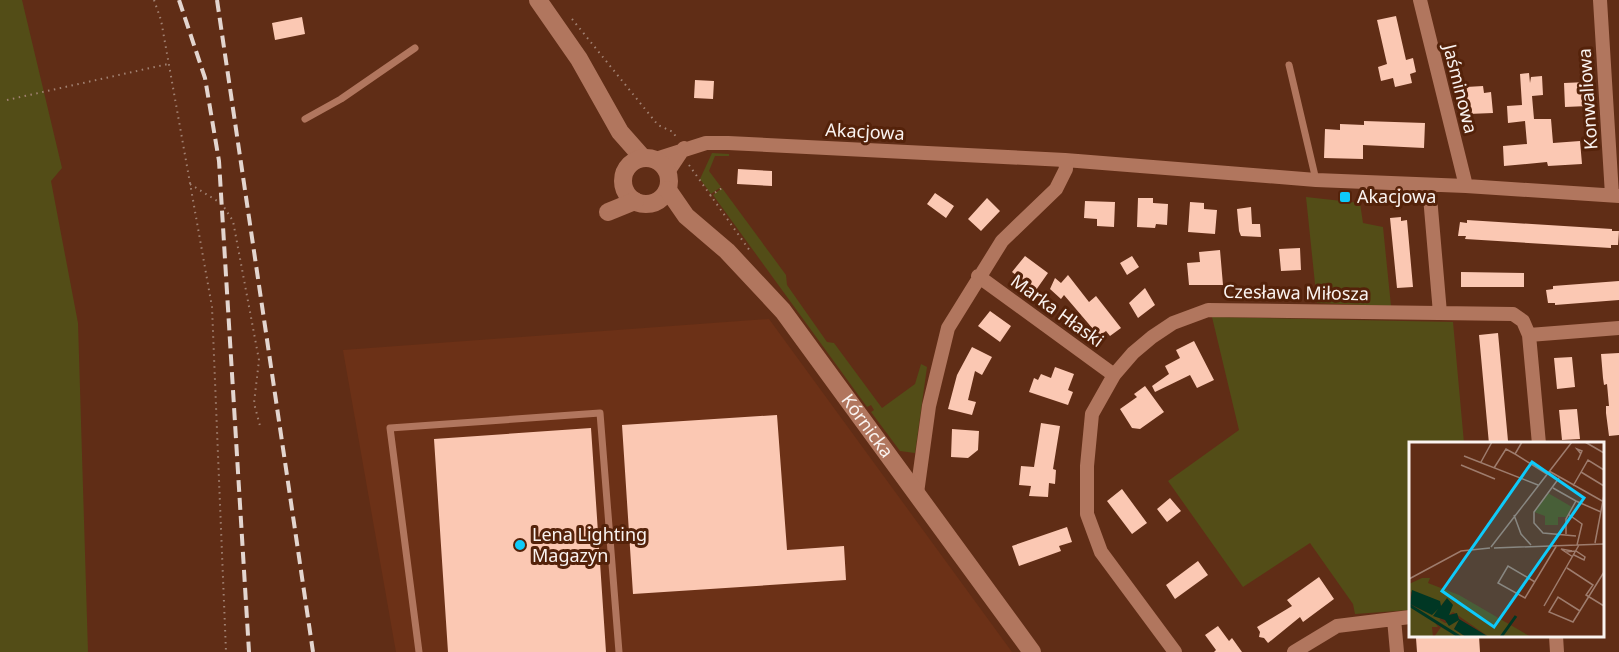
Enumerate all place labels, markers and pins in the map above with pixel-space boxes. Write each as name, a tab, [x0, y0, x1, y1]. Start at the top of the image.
place label: Akacjowa	[1357, 184, 1436, 208]
marker: Akacjowa	[1338, 190, 1352, 204]
place label: Lena Lighting Magazyn	[532, 522, 647, 567]
marker: Lena Lighting Magazyn	[513, 538, 527, 552]

